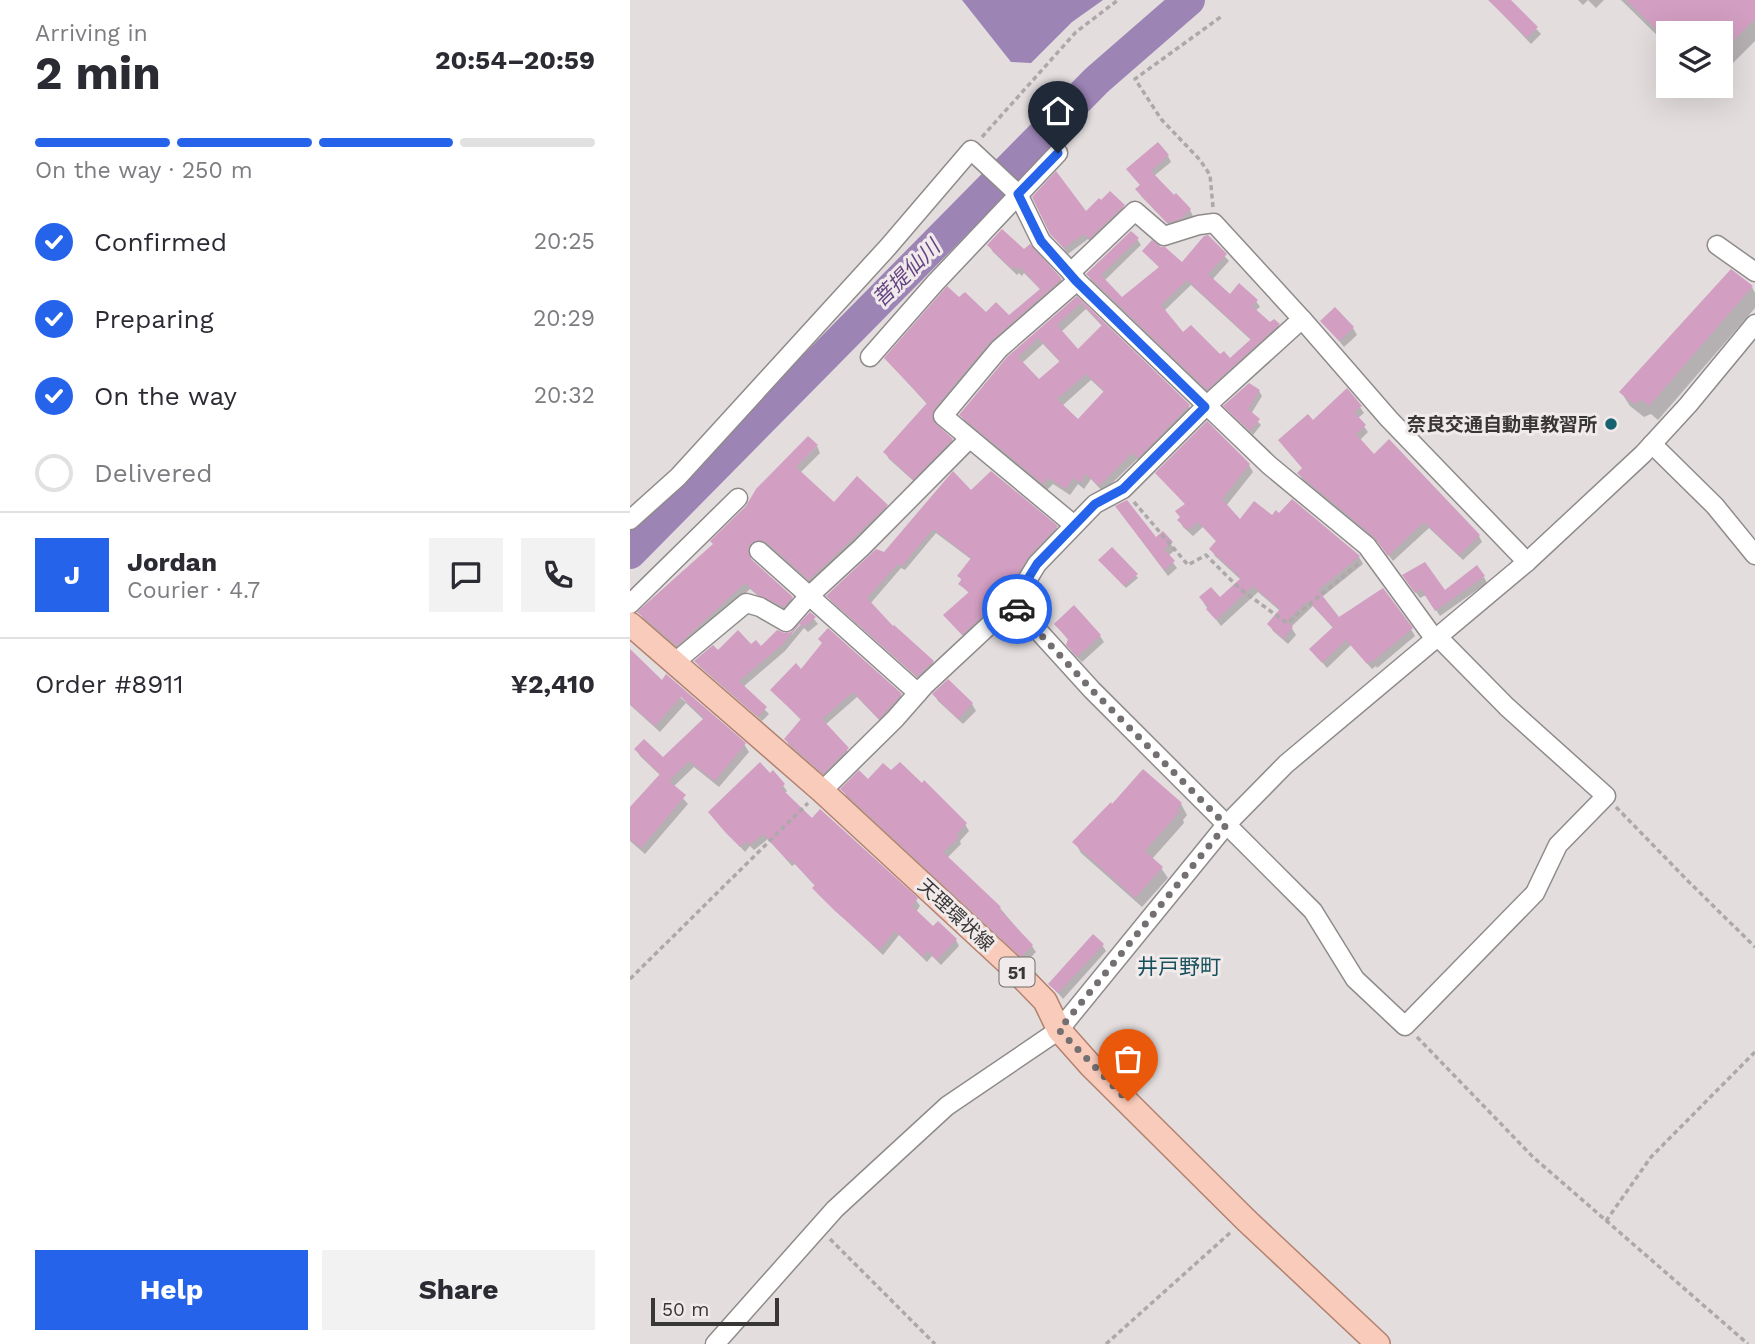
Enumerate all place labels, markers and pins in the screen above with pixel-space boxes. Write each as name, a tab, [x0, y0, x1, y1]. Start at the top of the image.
pin	[1028, 81, 1088, 153]
place label: 奈良交通自動車教習所	[1407, 413, 1597, 436]
marker: 奈良交通自動車教習所	[1603, 416, 1619, 432]
pin	[1098, 1029, 1158, 1101]

